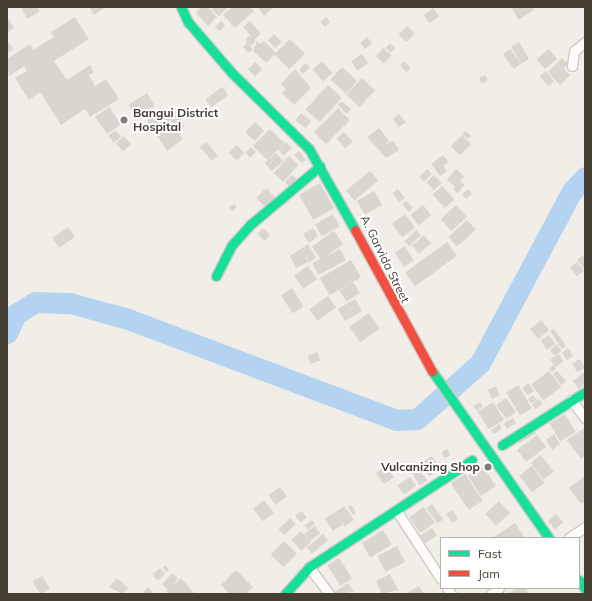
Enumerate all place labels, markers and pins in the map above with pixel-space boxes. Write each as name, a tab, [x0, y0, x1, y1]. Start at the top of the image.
place label: Bangui District Hospital	[133, 106, 218, 134]
marker: Bangui District Hospital	[118, 114, 130, 126]
place label: Vulcanizing Shop	[381, 460, 480, 474]
marker: Vulcanizing Shop	[483, 462, 493, 472]

